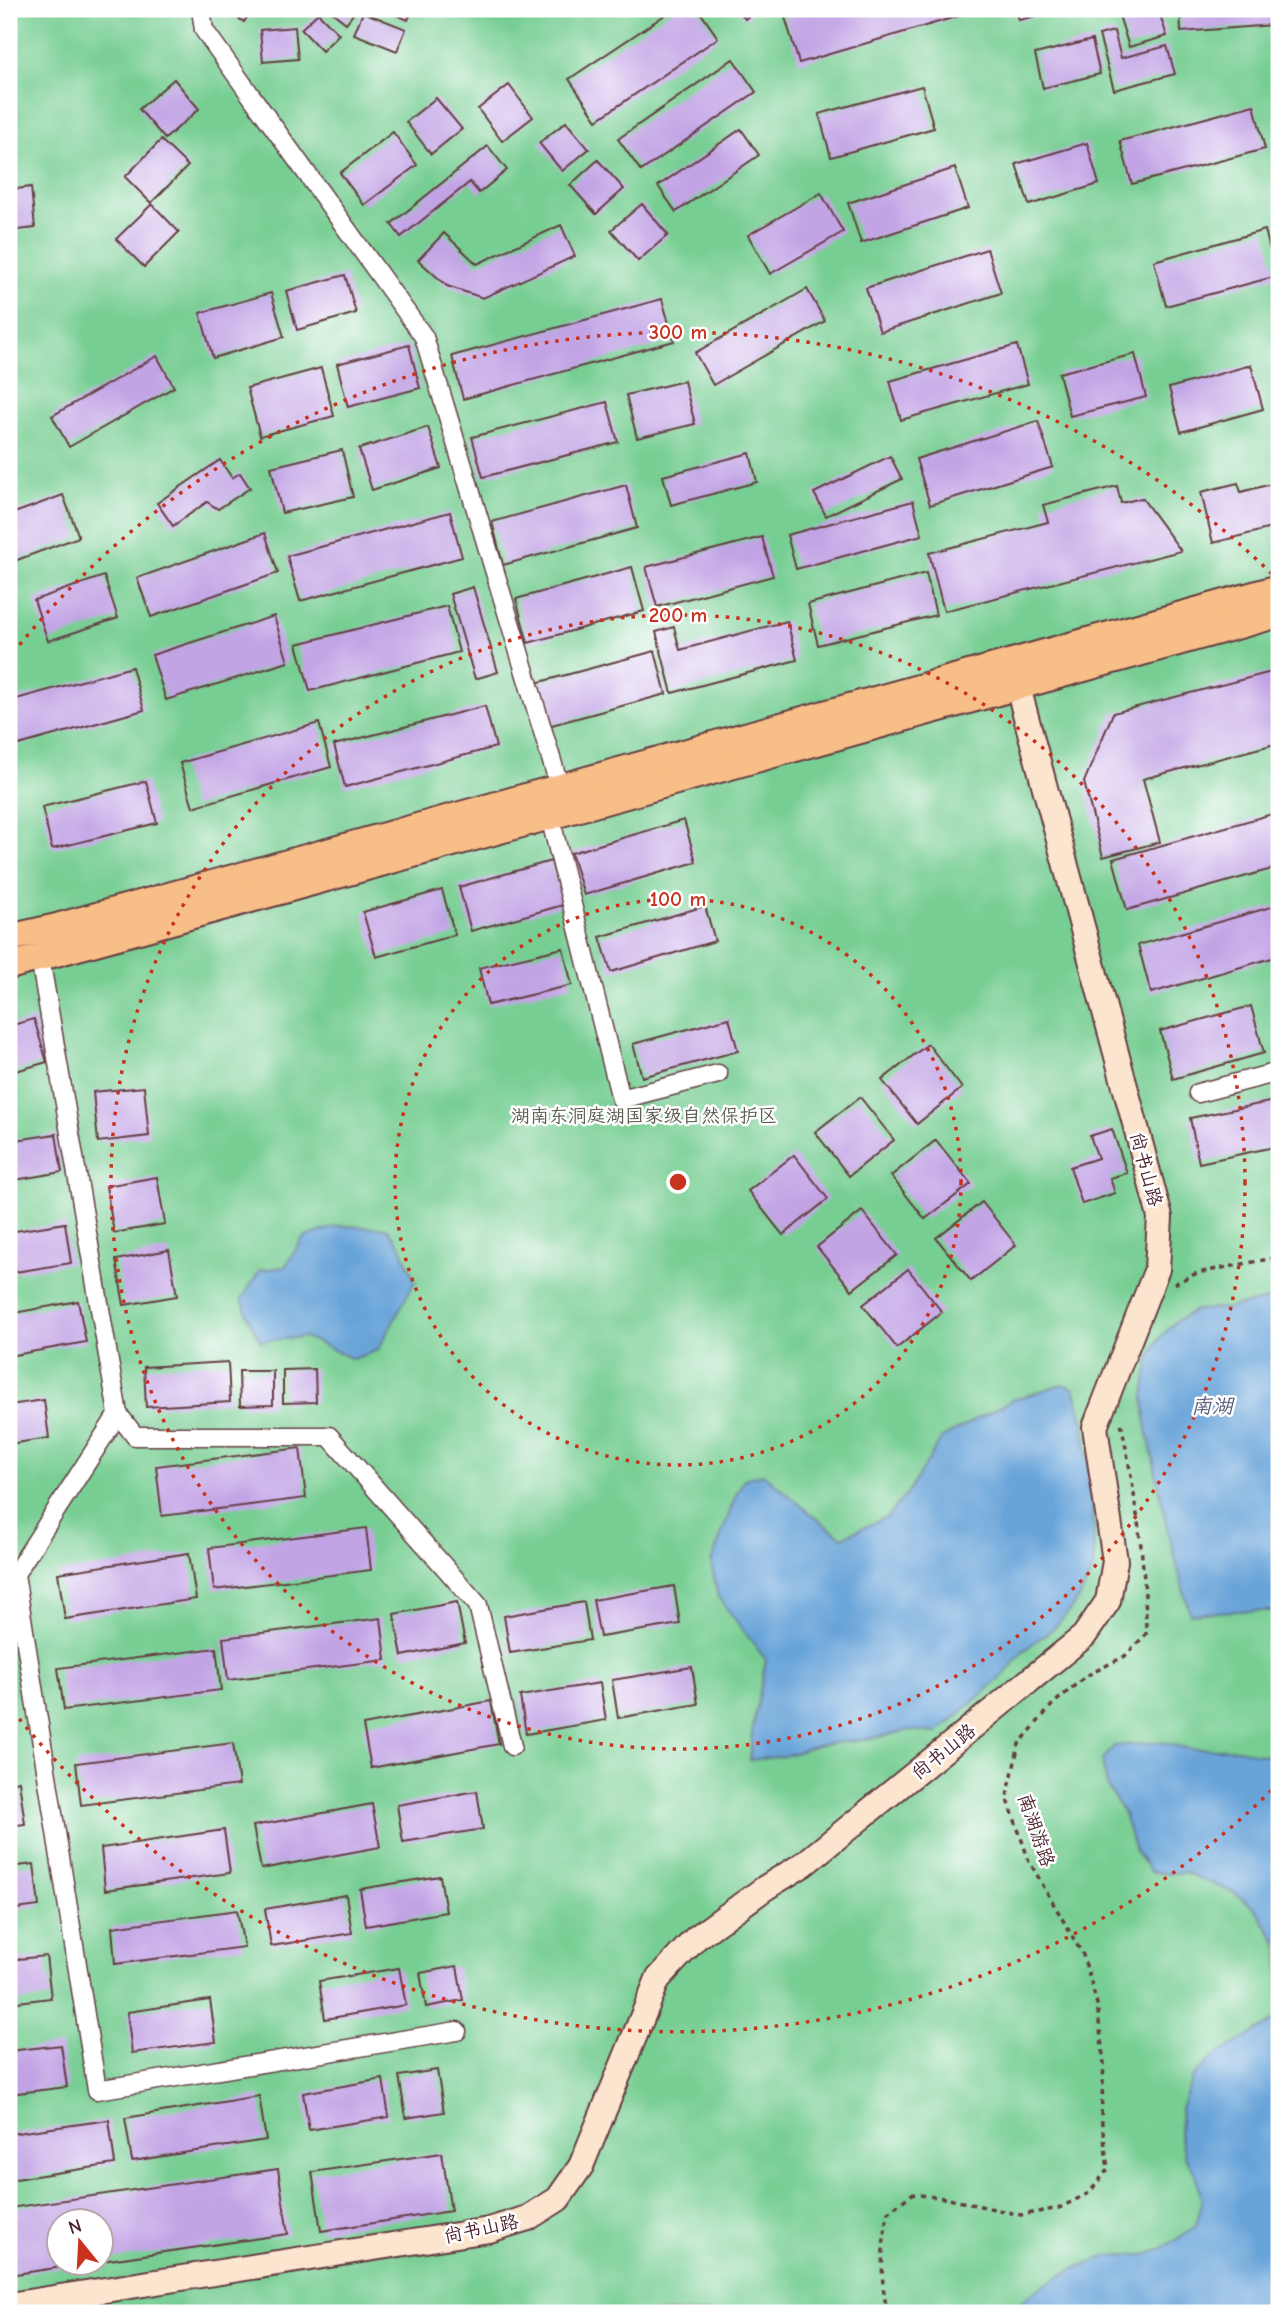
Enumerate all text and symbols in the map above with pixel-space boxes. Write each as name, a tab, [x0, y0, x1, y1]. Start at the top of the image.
text: 300 m	[649, 320, 707, 344]
text: 200 m	[649, 603, 707, 627]
text: 100 m	[650, 887, 706, 911]
park label: 湖南东洞庭湖国家级自然保护区	[511, 1105, 777, 1127]
street label: 尚书山路	[1126, 1130, 1166, 1209]
centre of rings	[666, 1170, 690, 1194]
water label: 南湖	[1191, 1394, 1235, 1418]
street label: 尚书山路	[907, 1719, 980, 1784]
street label: 南湖游路	[1013, 1791, 1059, 1870]
north arrow	[46, 2206, 116, 2276]
street label: 尚书山路	[442, 2210, 521, 2248]
text: N	[66, 2214, 84, 2239]

